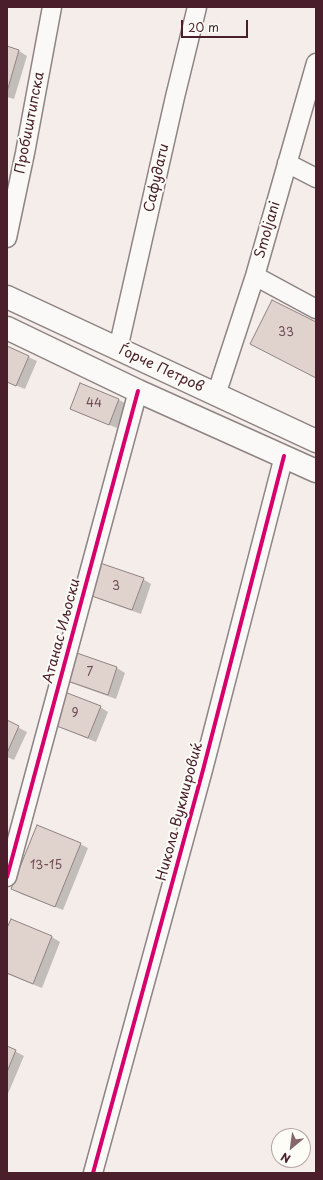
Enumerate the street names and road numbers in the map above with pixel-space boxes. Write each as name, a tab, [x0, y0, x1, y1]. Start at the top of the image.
street label: Пробиштипска	[12, 71, 48, 175]
street label: Сафудати	[141, 142, 173, 214]
street label: Smoljani	[252, 199, 284, 261]
street label: Ѓорче Петров	[116, 342, 206, 396]
street label: Aтанас Иљоски	[40, 577, 84, 685]
street label: Никола Вукмировиќ	[153, 741, 207, 883]

